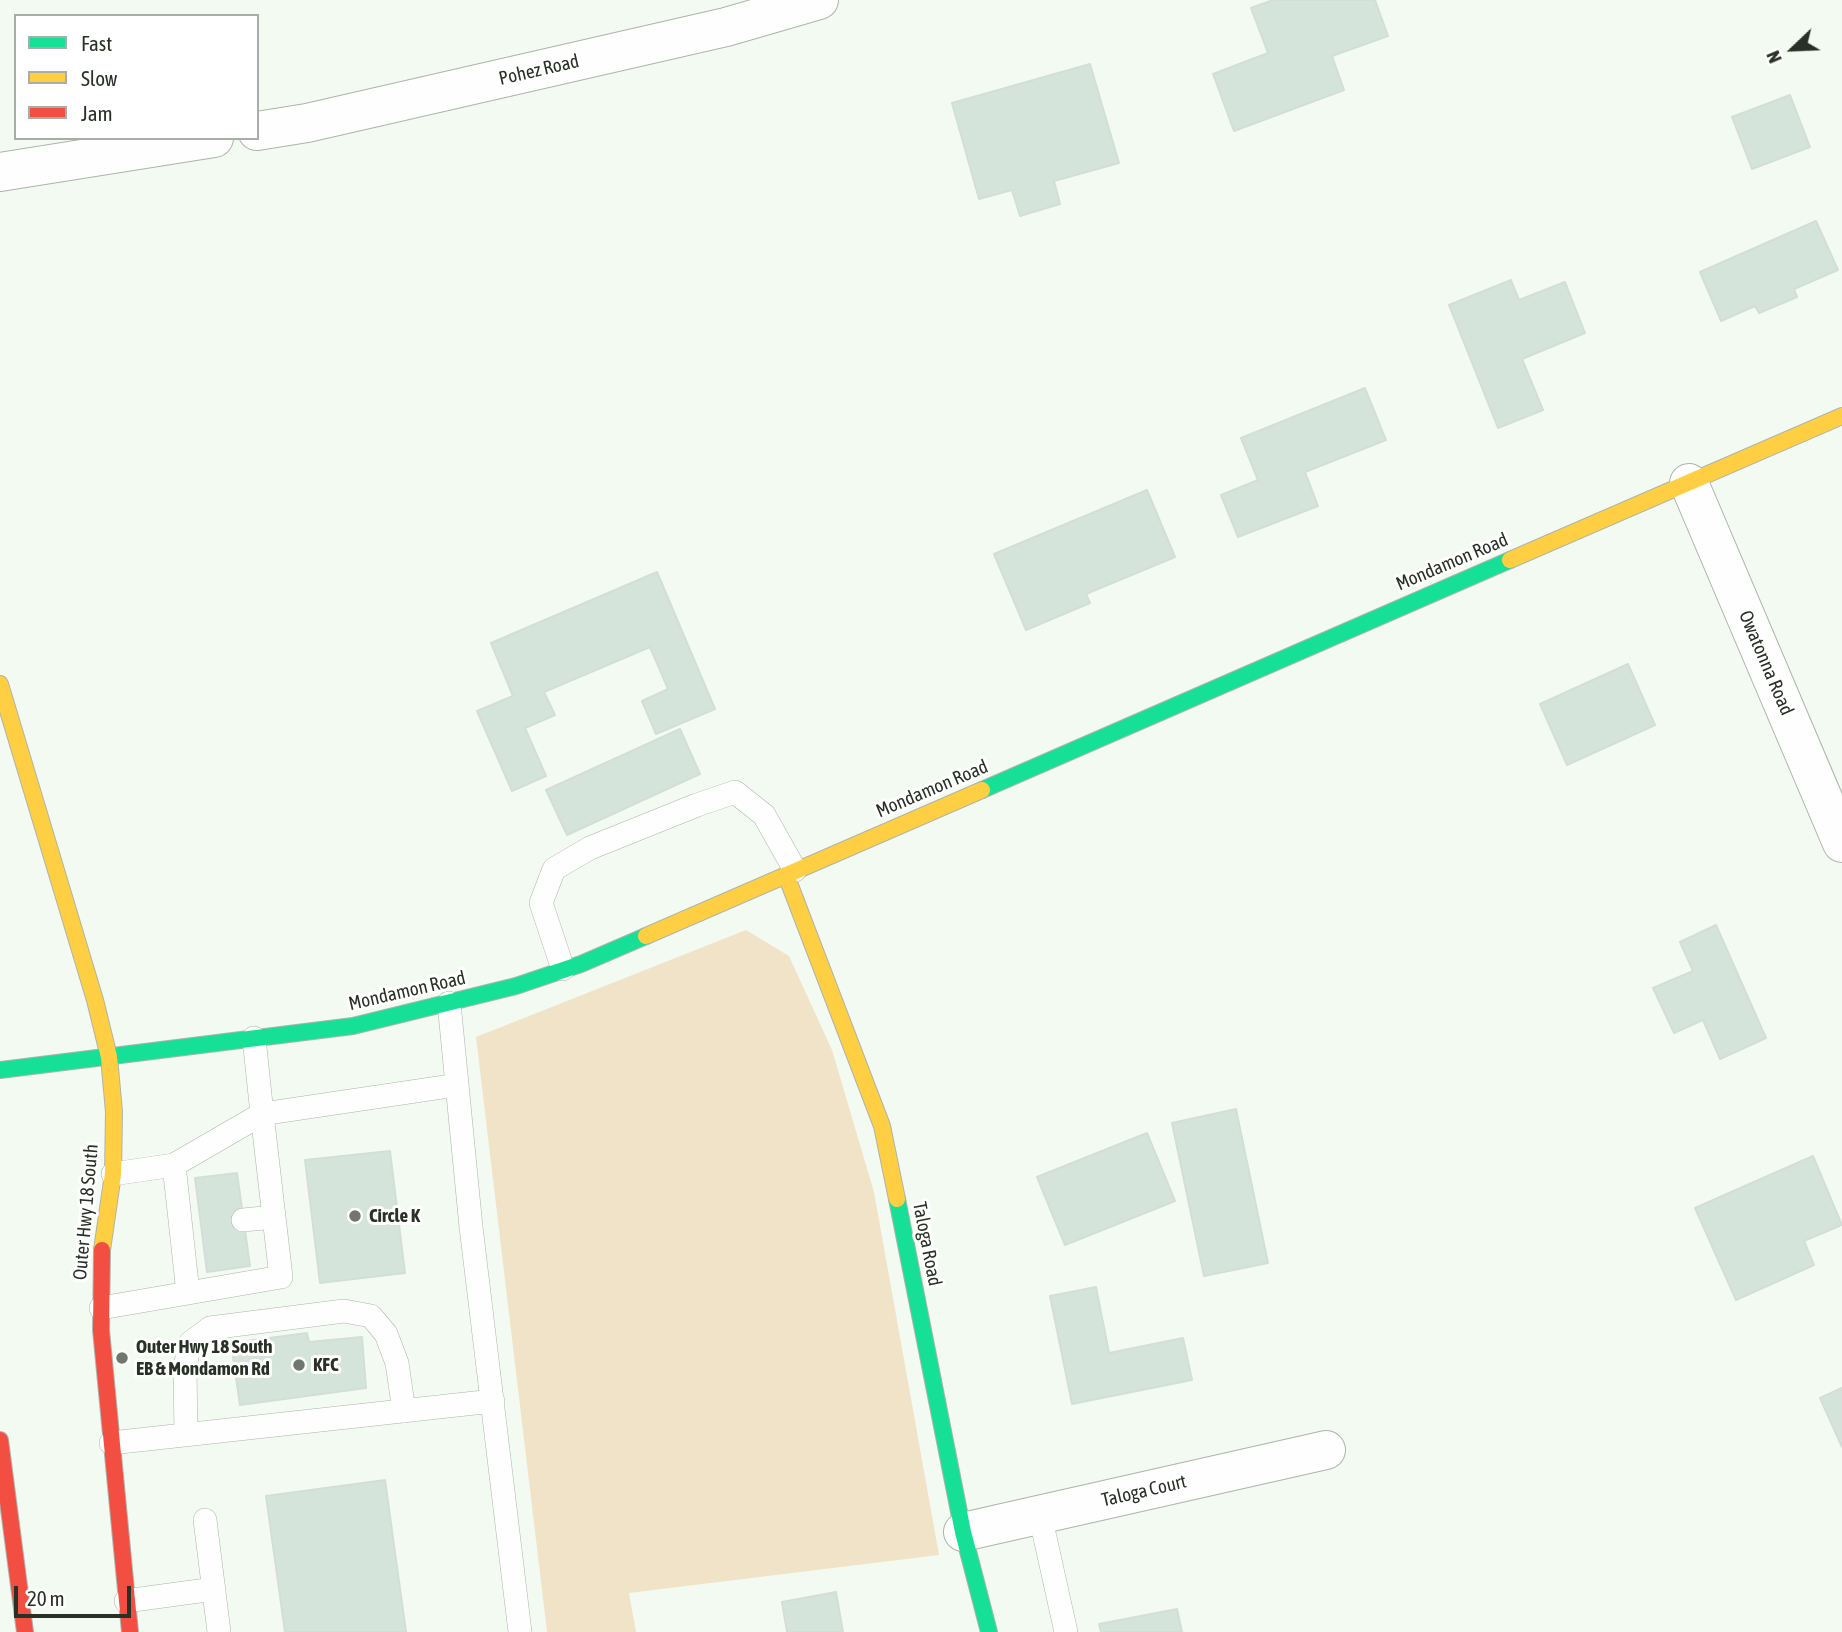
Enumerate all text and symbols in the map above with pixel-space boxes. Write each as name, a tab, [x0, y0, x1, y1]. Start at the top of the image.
legend	[14, 14, 259, 140]
north arrow	[1758, 14, 1828, 84]
text: Fast	[81, 31, 112, 55]
text: N	[1761, 48, 1786, 67]
street label: Pohez Road	[497, 50, 581, 90]
text: Slow	[81, 66, 117, 90]
text: Jam	[81, 101, 113, 125]
street label: Mondamon Road	[1393, 528, 1511, 596]
street label: Owatonna Road	[1734, 607, 1798, 719]
street label: Mondamon Road	[873, 755, 991, 823]
street label: Mondamon Road	[346, 966, 468, 1016]
street label: Outer Hwy 18 South	[69, 1143, 103, 1281]
street label: Taloga Road	[908, 1200, 946, 1288]
place label: Circle K	[369, 1205, 420, 1227]
marker: Circle K	[347, 1208, 363, 1224]
place label: Outer Hwy 18 South EB & Mondamon Rd	[136, 1336, 272, 1380]
marker: Outer Hwy 18 South EB & Mondamon Rd	[114, 1350, 130, 1366]
place label: KFC	[313, 1354, 339, 1376]
marker: KFC	[291, 1357, 307, 1373]
street label: Taloga Court	[1099, 1470, 1189, 1512]
scale bar	[18, 1572, 135, 1616]
text: 20 m	[27, 1586, 65, 1610]

